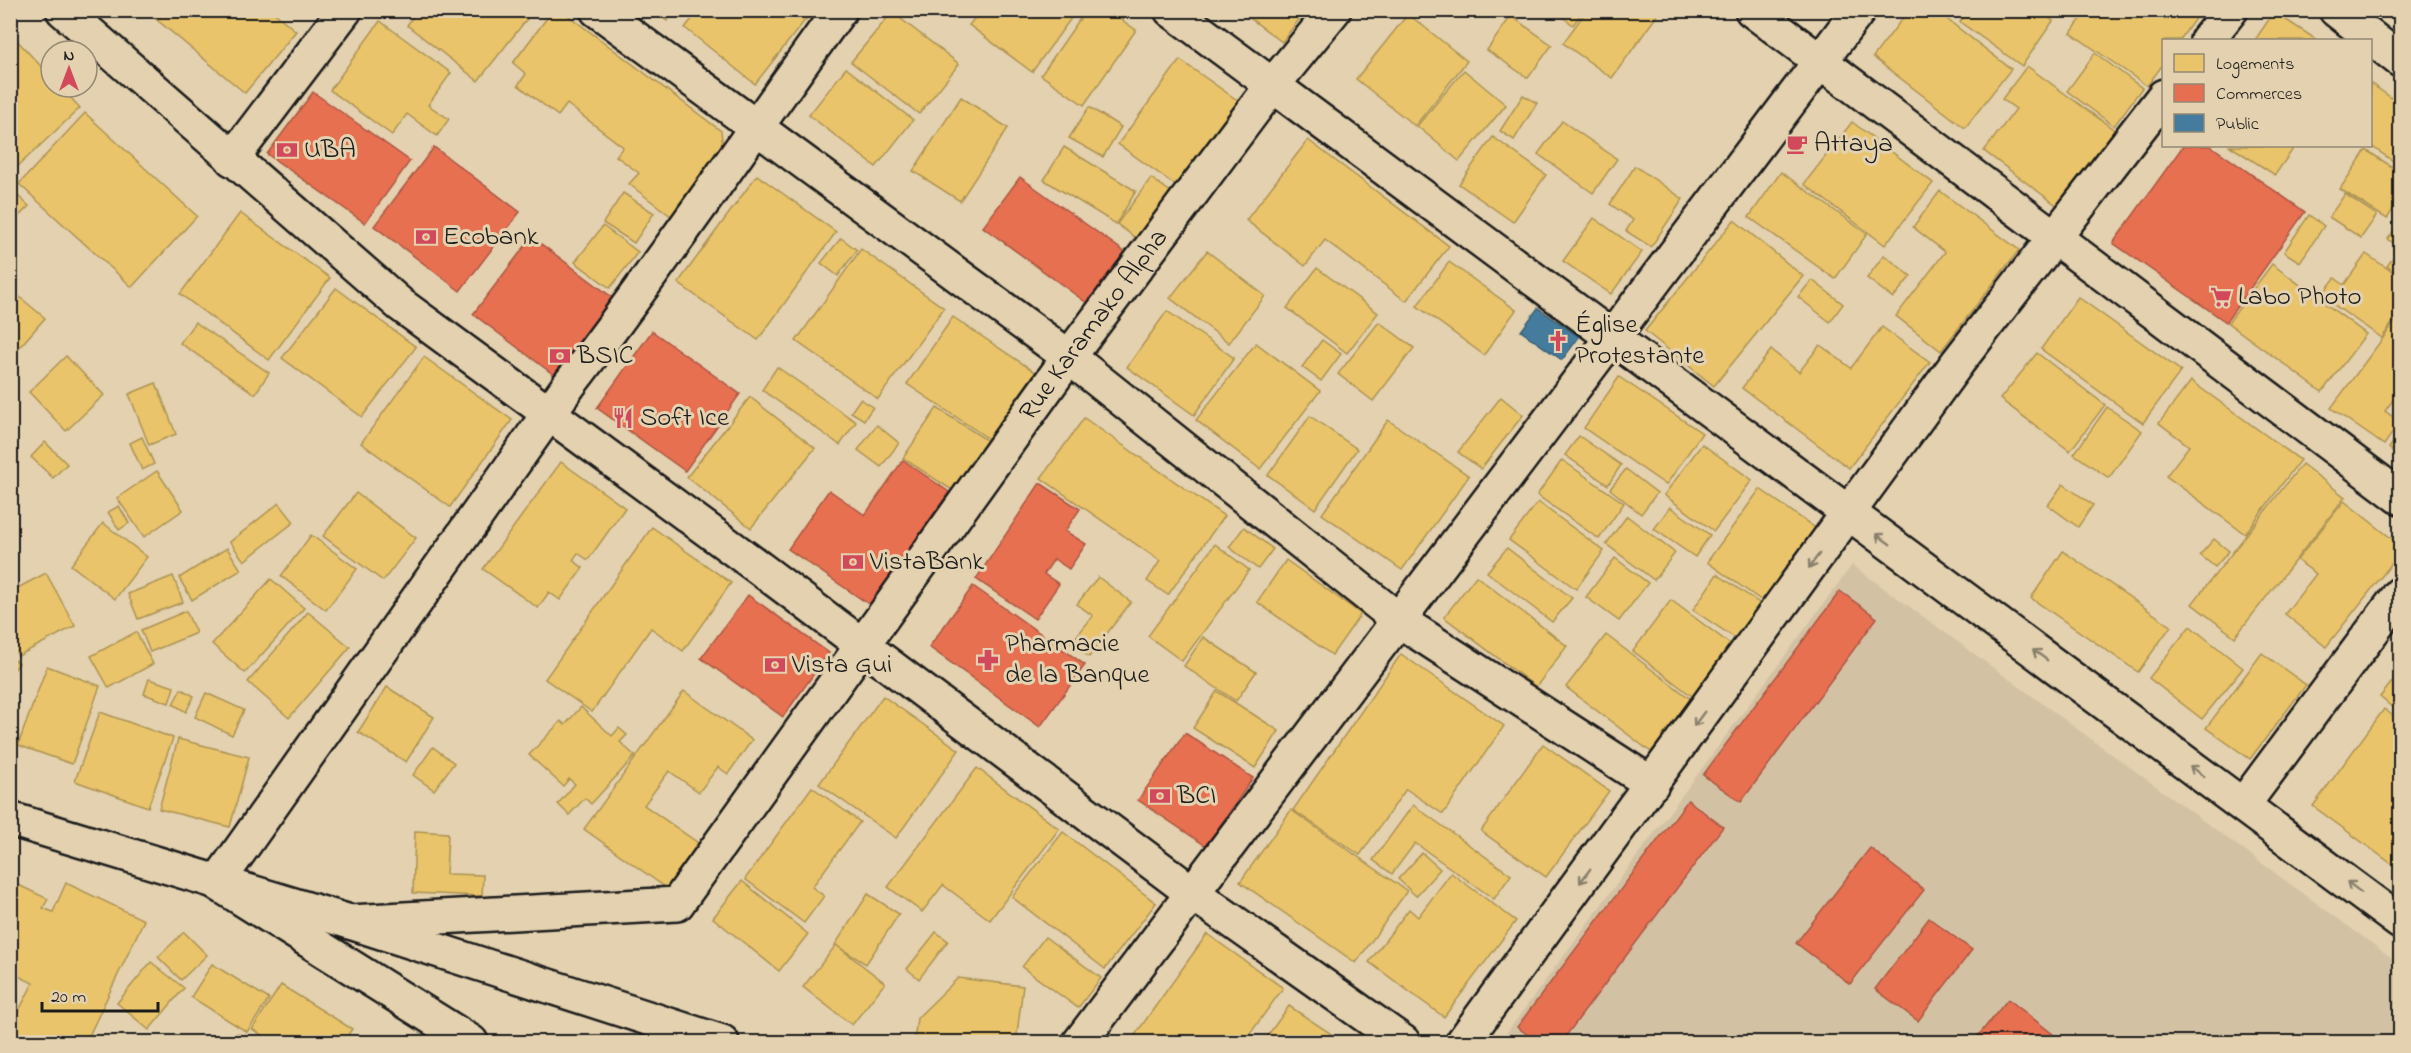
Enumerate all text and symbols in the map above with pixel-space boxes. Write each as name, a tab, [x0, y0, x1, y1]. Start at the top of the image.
north arrow	[39, 39, 99, 99]
legend	[2162, 39, 2372, 147]
text: N	[64, 44, 75, 68]
text: Logements	[2216, 52, 2294, 79]
text: Commerces	[2216, 82, 2302, 108]
text: Public	[2216, 112, 2259, 138]
place label: Attaya	[1814, 125, 1893, 164]
place label: UBA	[304, 131, 356, 170]
cafe icon: Attaya	[1785, 132, 1809, 156]
bank icon: UBA	[275, 138, 299, 162]
place label: Ecobank	[443, 218, 539, 257]
street label: Rue Karamako Alpha	[1010, 221, 1178, 429]
bank icon: Ecobank	[414, 225, 438, 249]
place label: Labo Photo	[2238, 278, 2362, 317]
supermarket icon: Labo Photo	[2209, 285, 2233, 309]
place label: Église Protestante	[1575, 306, 1705, 376]
church icon: Église Protestante	[1546, 329, 1570, 353]
place label: BSIC	[576, 337, 634, 376]
bank icon: BSIC	[548, 344, 572, 368]
place label: Soft Ice	[640, 399, 730, 438]
restaurant icon: Soft Ice	[611, 406, 635, 430]
one-way arrow	[1875, 533, 1891, 546]
place label: VistaBank	[869, 543, 984, 582]
bank icon: VistaBank	[841, 550, 865, 574]
one-way arrow	[1807, 552, 1820, 568]
place label: Pharmacie de la Banque	[1005, 625, 1151, 695]
place label: Vista Gui	[791, 646, 892, 685]
pharmacy icon: Pharmacie de la Banque	[976, 648, 1000, 672]
one-way arrow	[2032, 649, 2048, 661]
bank icon: Vista Gui	[763, 653, 787, 677]
one-way arrow	[1693, 710, 1706, 726]
one-way arrow	[2189, 764, 2205, 777]
place label: BCI	[1176, 777, 1216, 816]
bank icon: BCI	[1148, 784, 1172, 808]
one-way arrow	[1578, 868, 1591, 884]
one-way arrow	[2346, 880, 2362, 893]
scale bar	[42, 975, 158, 1013]
text: 20 m	[51, 985, 86, 1011]

